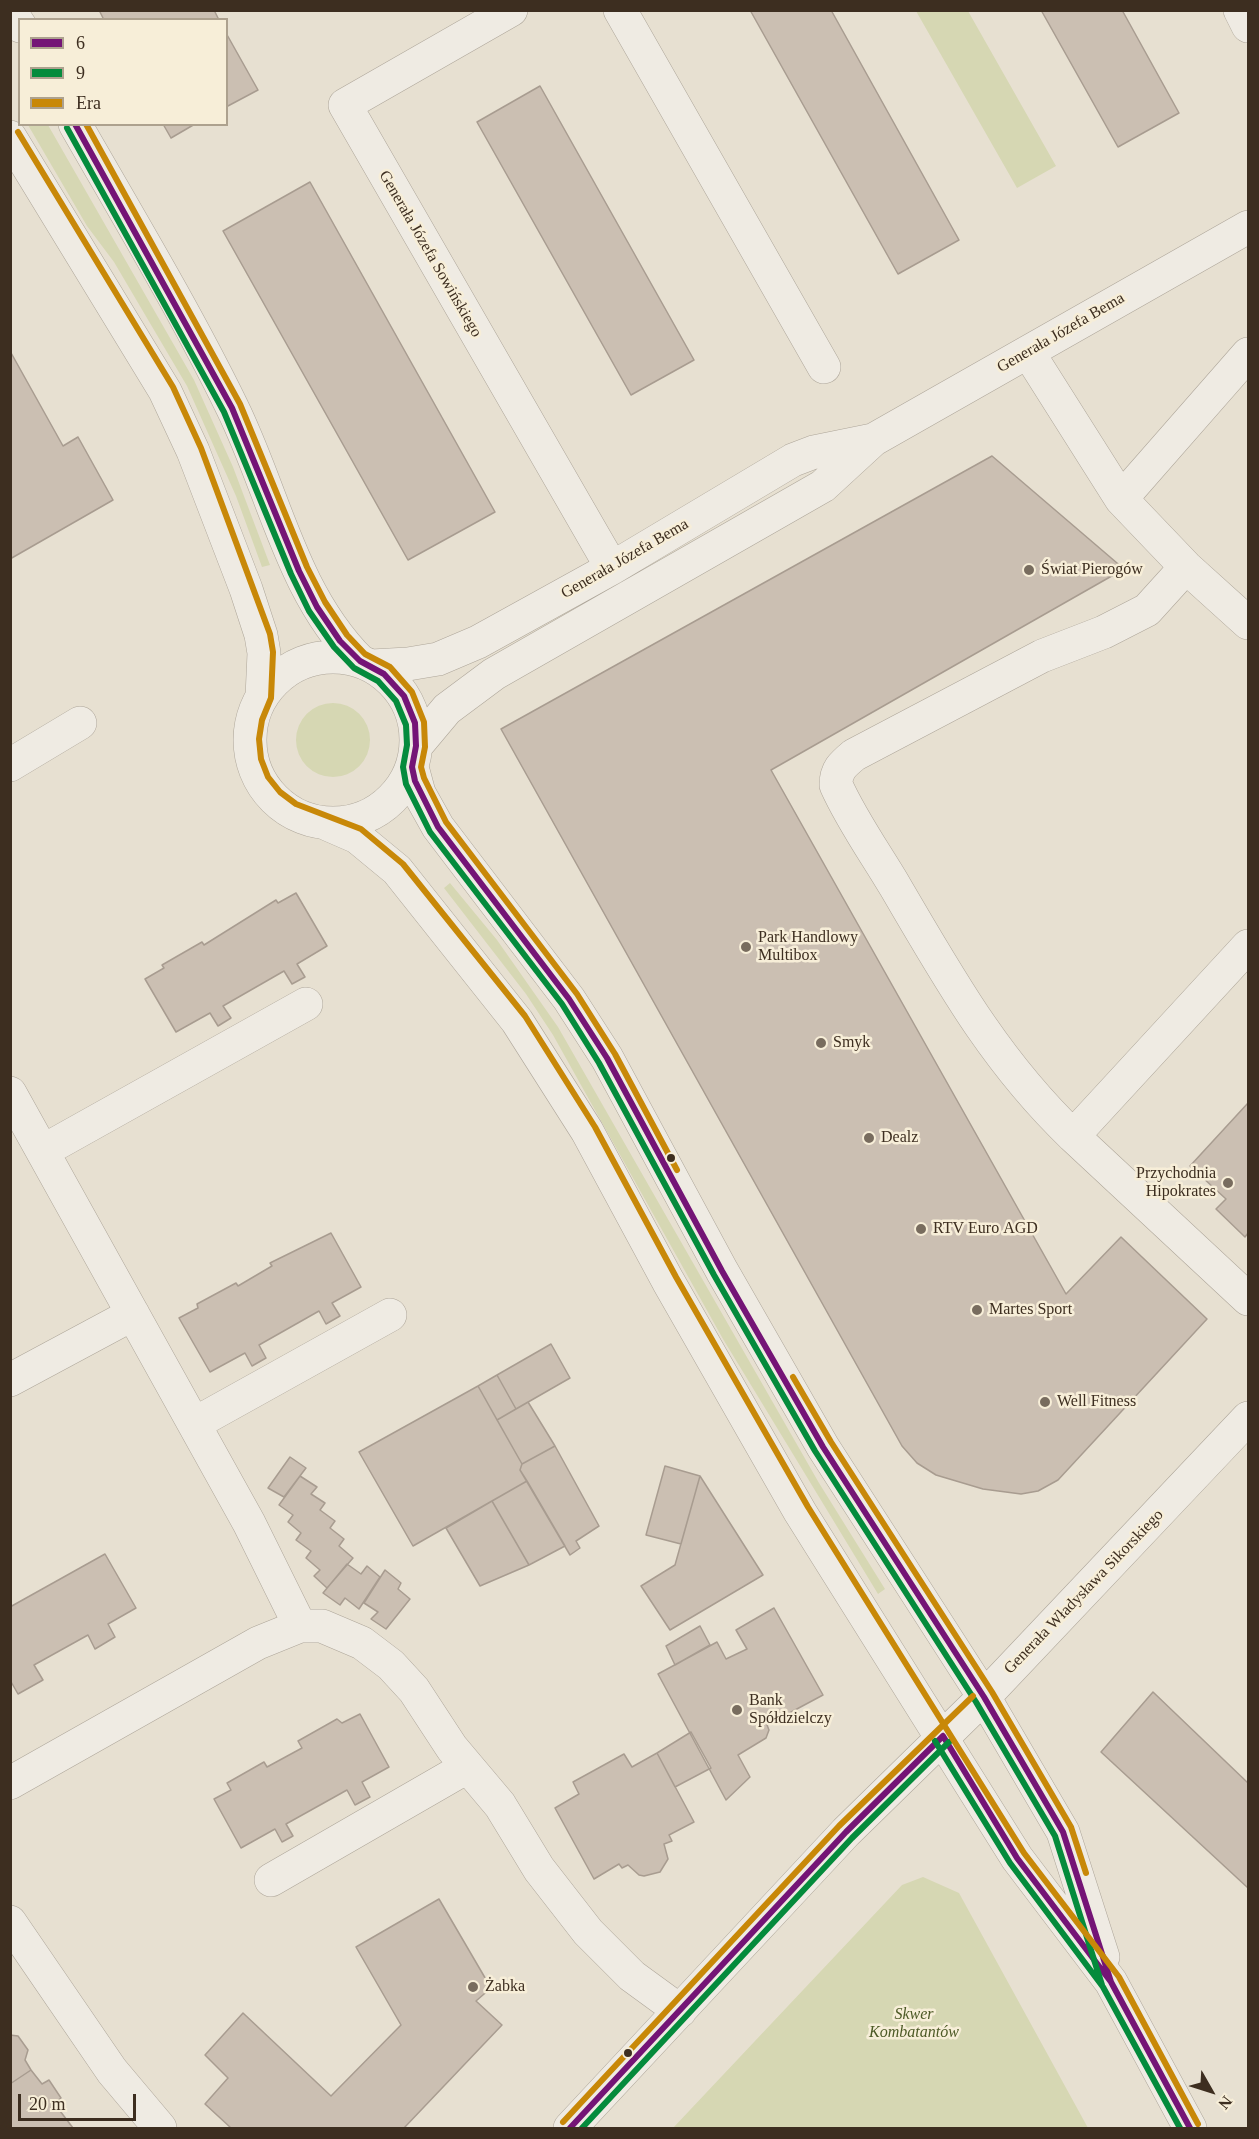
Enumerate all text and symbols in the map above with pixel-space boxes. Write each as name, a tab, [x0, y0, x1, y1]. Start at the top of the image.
legend	[18, 18, 228, 126]
text: 6	[76, 33, 85, 53]
text: 9	[76, 63, 85, 83]
text: Era	[76, 93, 101, 113]
street label: Generała Józefa Sowińskiego	[374, 167, 486, 341]
street label: Generała Józefa Bema	[994, 289, 1128, 377]
street label: Generała Józefa Bema	[558, 515, 692, 603]
place label: Świat Pierogów	[1041, 560, 1143, 580]
marker: Świat Pierogów	[1022, 563, 1036, 577]
place label: Park Handlowy Multibox	[758, 928, 858, 966]
marker: Park Handlowy Multibox	[739, 940, 753, 954]
place label: Smyk	[833, 1033, 870, 1053]
marker: Smyk	[814, 1036, 828, 1050]
place label: Dealz	[881, 1128, 918, 1148]
marker: Dealz	[862, 1131, 876, 1145]
unlabelled marker	[665, 1152, 677, 1164]
place label: Przychodnia Hipokrates	[1136, 1164, 1216, 1202]
marker: Przychodnia Hipokrates	[1221, 1176, 1235, 1190]
place label: RTV Euro AGD	[933, 1219, 1038, 1239]
marker: RTV Euro AGD	[914, 1222, 928, 1236]
place label: Martes Sport	[989, 1300, 1072, 1320]
marker: Martes Sport	[970, 1303, 984, 1317]
place label: Well Fitness	[1057, 1392, 1136, 1412]
marker: Well Fitness	[1038, 1395, 1052, 1409]
street label: Generała Władysława Sikorskiego	[1000, 1506, 1168, 1678]
place label: Bank Spółdzielczy	[749, 1691, 832, 1729]
marker: Bank Spółdzielczy	[730, 1703, 744, 1717]
place label: Żabka	[485, 1977, 525, 1997]
marker: Żabka	[466, 1980, 480, 1994]
park label: Skwer Kombatantów	[869, 2005, 959, 2043]
unlabelled marker	[622, 2047, 634, 2059]
north arrow	[1181, 2061, 1241, 2121]
scale bar	[21, 2082, 140, 2120]
text: N	[1215, 2093, 1236, 2112]
text: 20 m	[29, 2094, 66, 2114]

